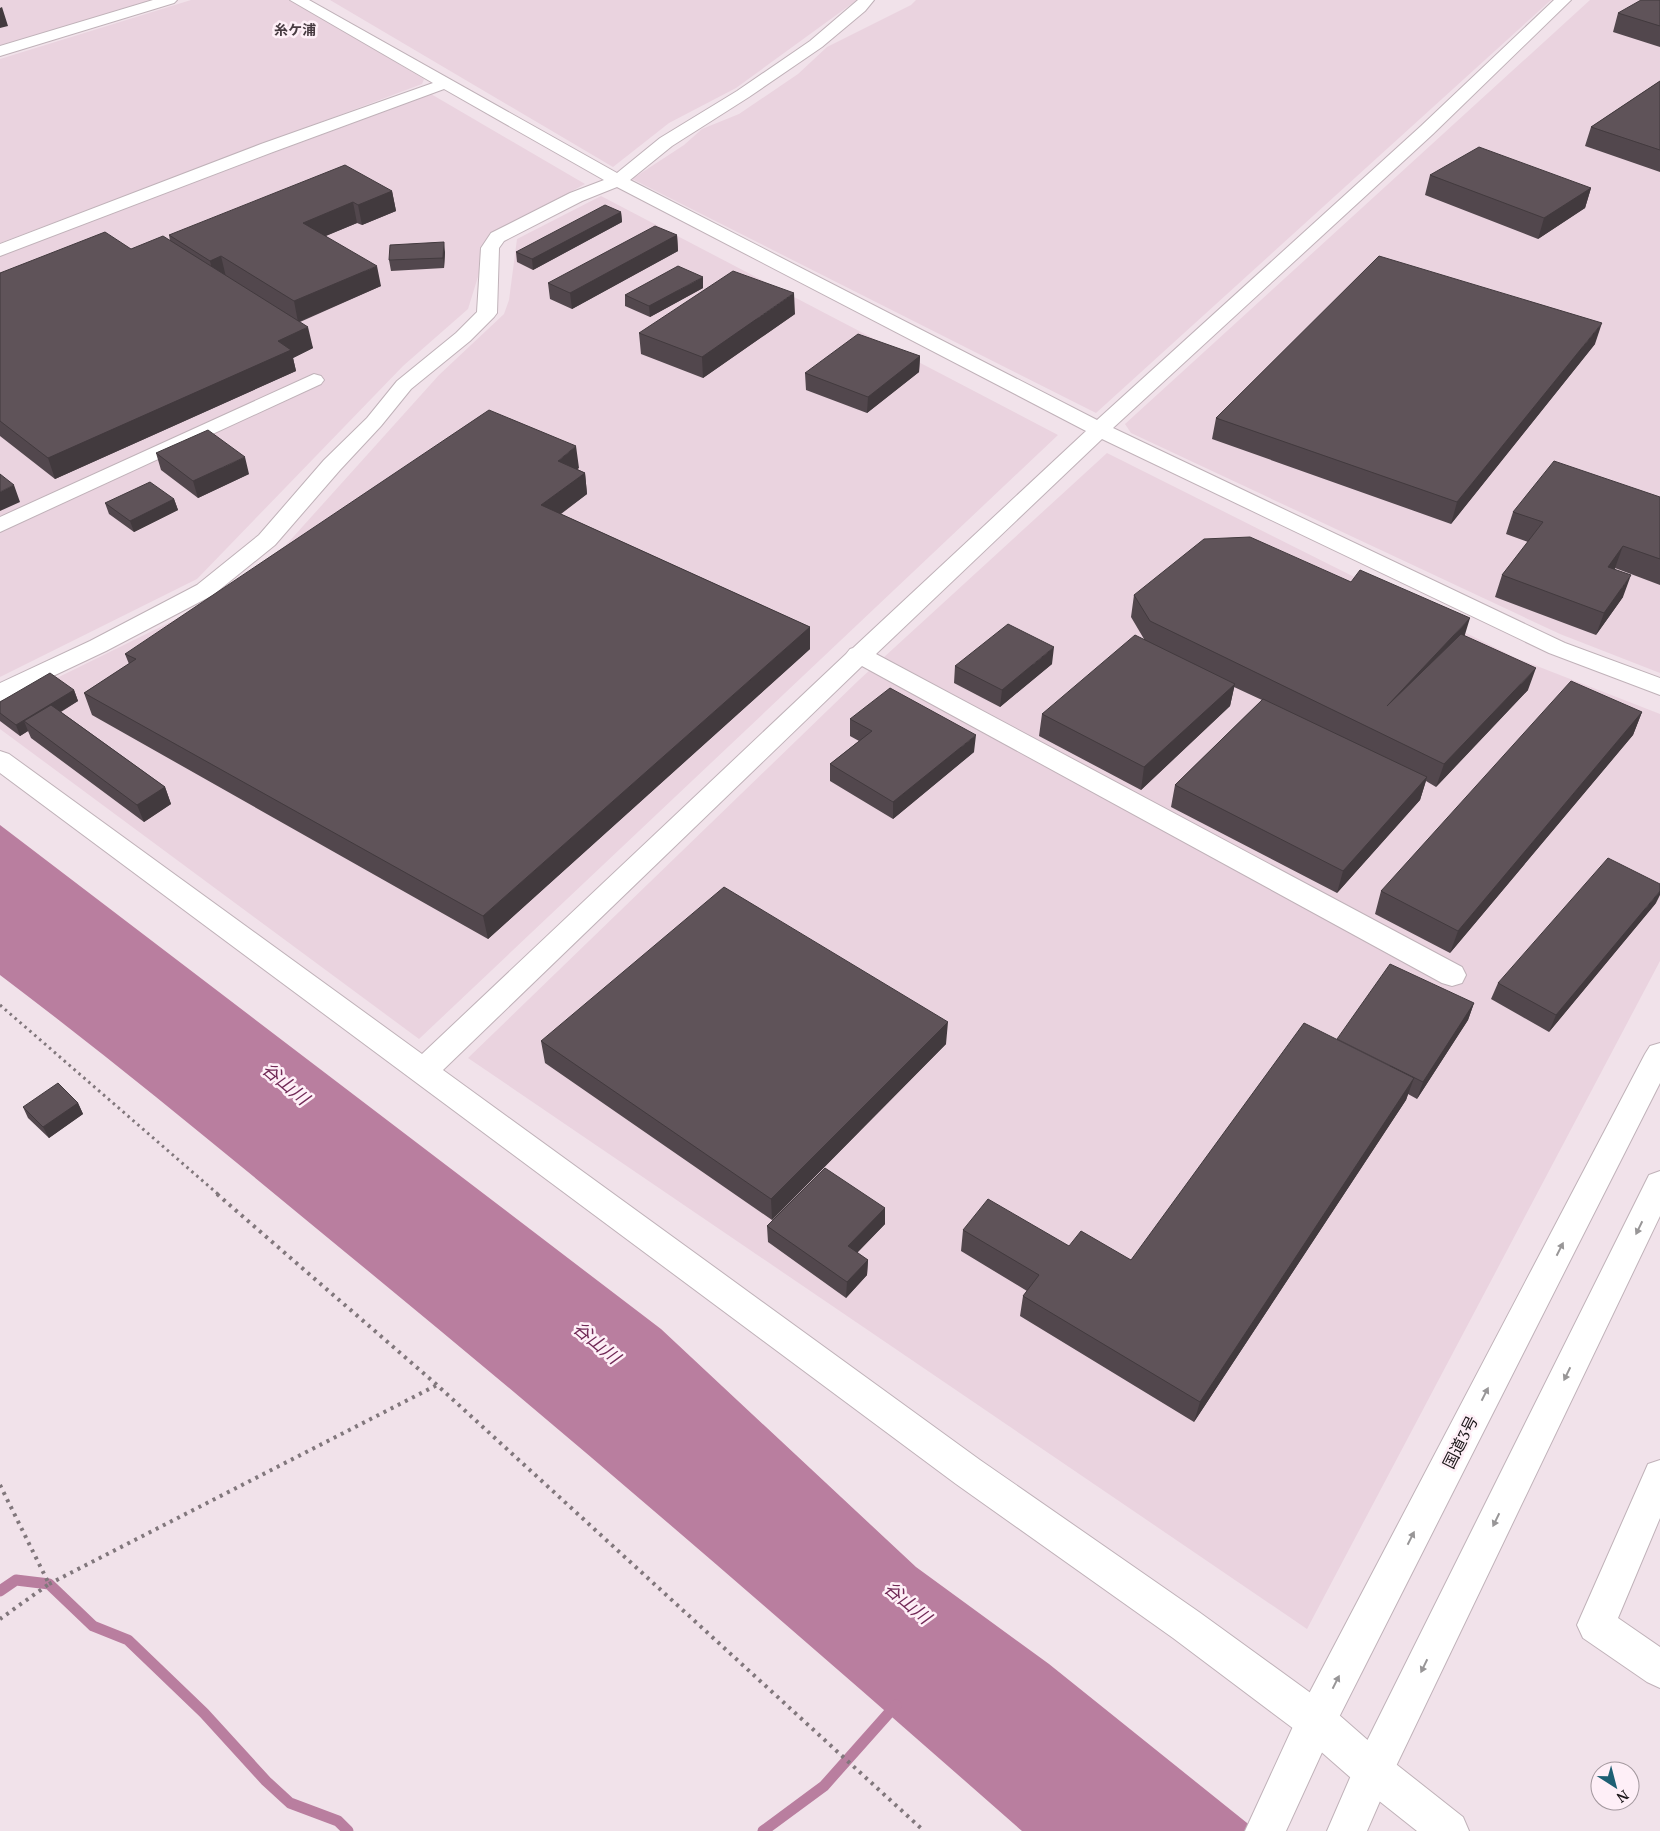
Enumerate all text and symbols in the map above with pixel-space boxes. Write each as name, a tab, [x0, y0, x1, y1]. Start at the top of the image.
district label: 糸ケ浦	[274, 20, 316, 39]
water label: 谷山川	[258, 1056, 316, 1111]
one-way arrow	[1634, 1221, 1642, 1235]
one-way arrow	[1556, 1242, 1564, 1256]
water label: 谷山川	[569, 1315, 627, 1370]
one-way arrow	[1563, 1367, 1571, 1381]
one-way arrow	[1481, 1386, 1489, 1401]
street label: 国道3号	[1437, 1412, 1483, 1472]
one-way arrow	[1492, 1513, 1500, 1527]
one-way arrow	[1407, 1531, 1415, 1545]
water label: 谷山川	[880, 1575, 938, 1630]
one-way arrow	[1420, 1658, 1428, 1673]
one-way arrow	[1332, 1675, 1340, 1690]
north arrow	[1590, 1761, 1640, 1811]
text: N	[1613, 1786, 1633, 1808]

